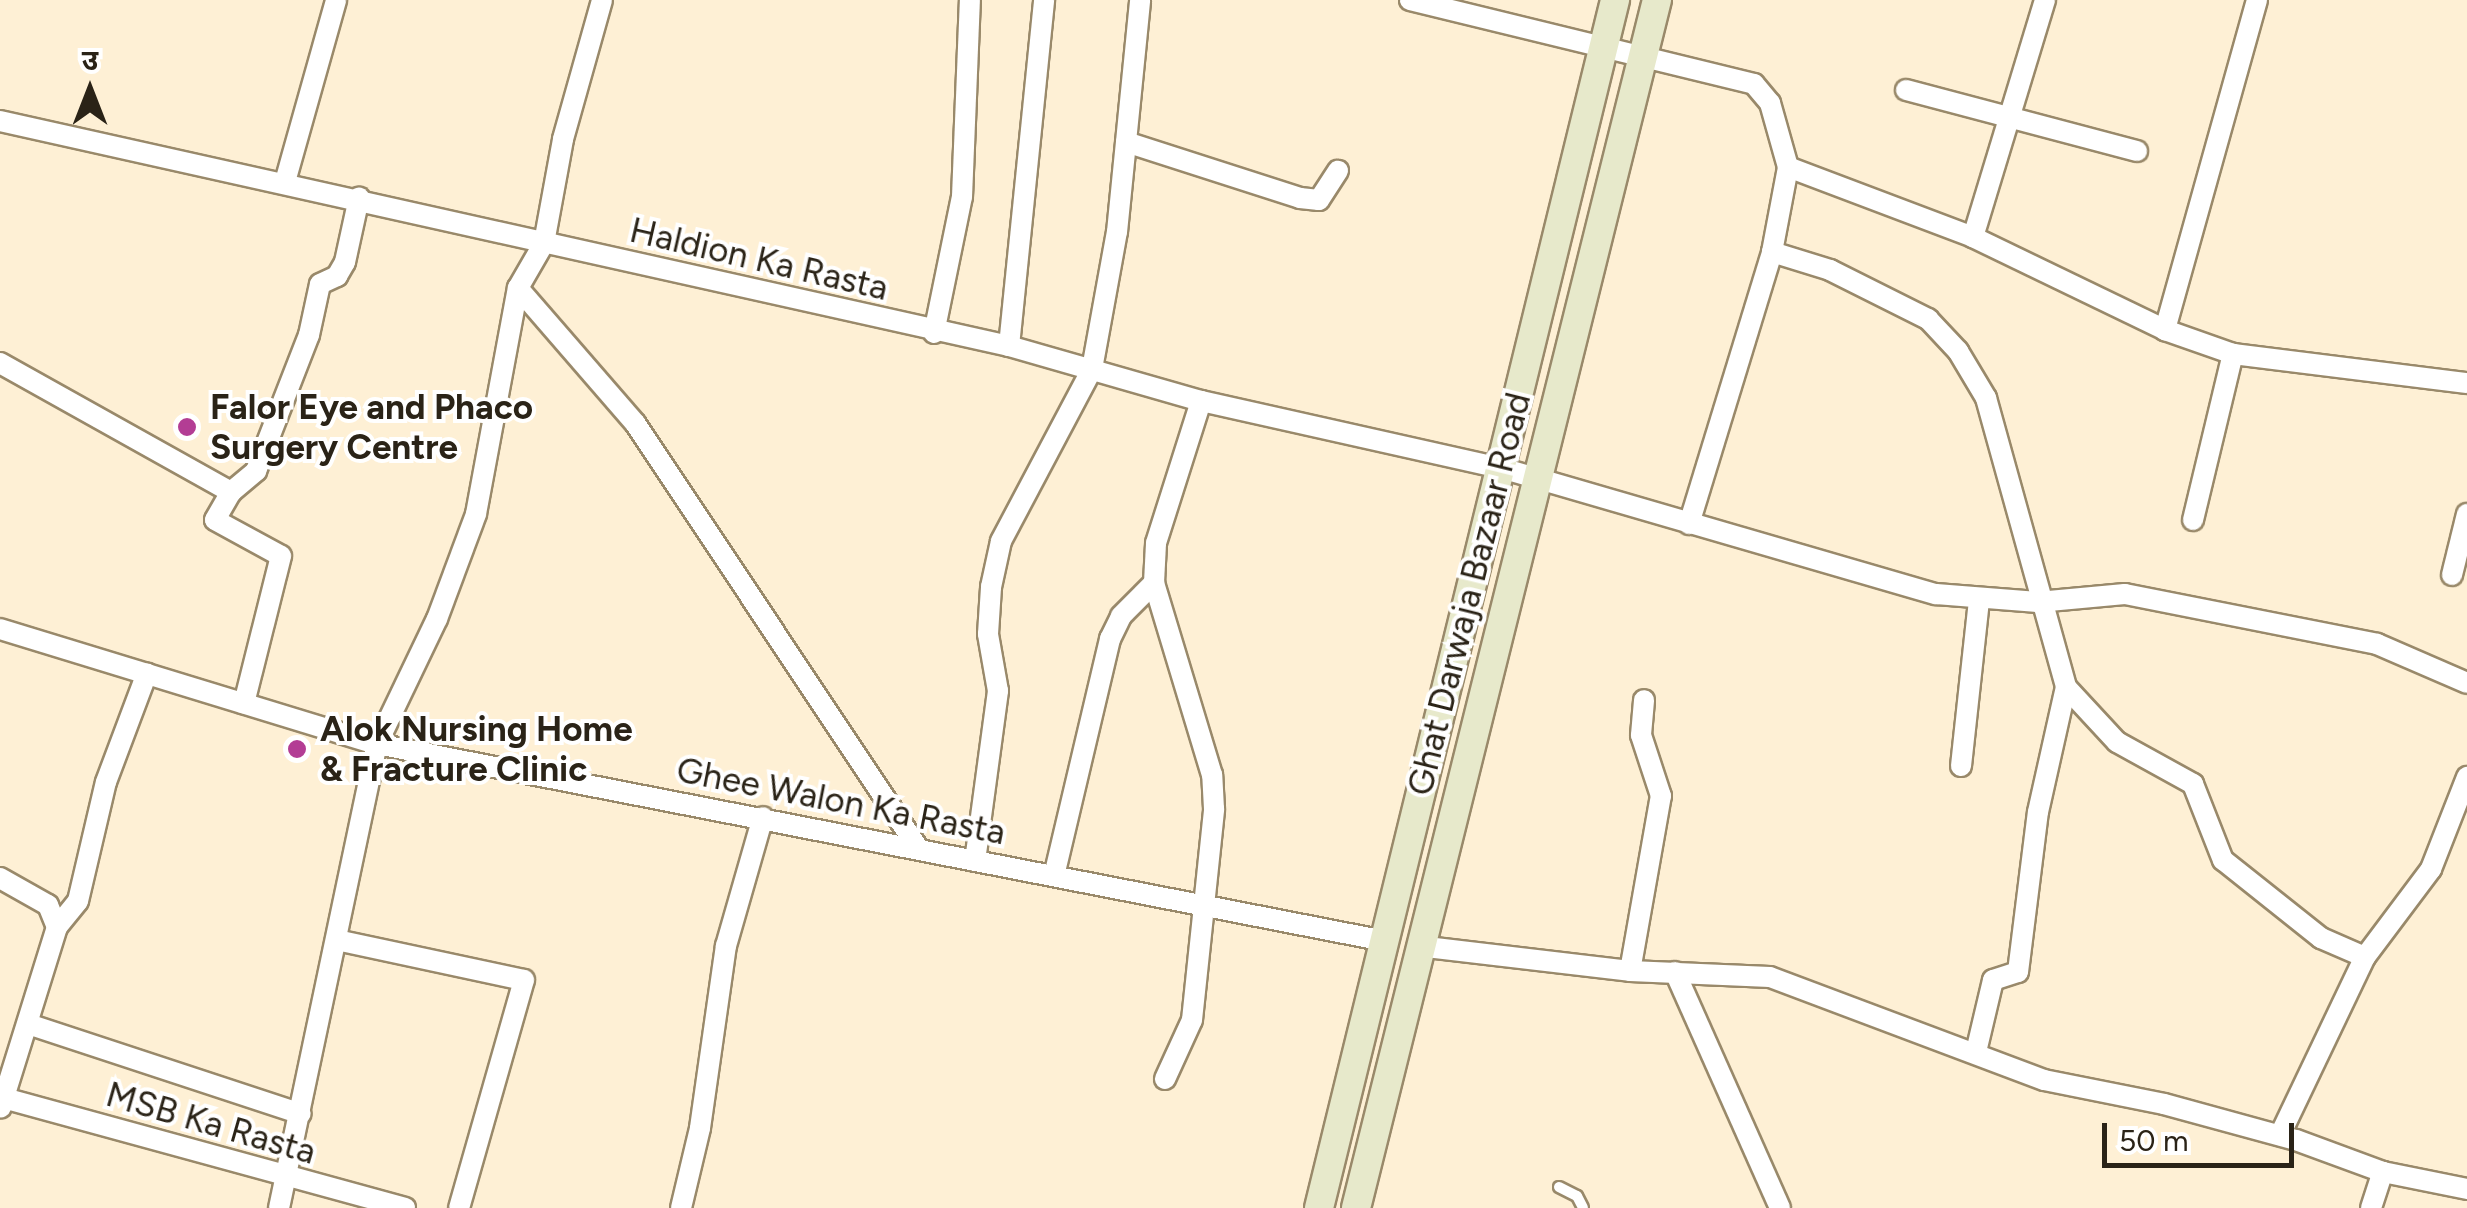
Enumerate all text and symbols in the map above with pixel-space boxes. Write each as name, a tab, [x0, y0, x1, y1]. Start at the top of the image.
north arrow	[40, 40, 140, 140]
text: उ	[82, 43, 98, 77]
street label: Haldion Ka Rasta	[626, 209, 892, 309]
place label: Falor Eye and Phaco Surgery Centre	[210, 386, 533, 468]
street label: Ghat Darwaja Bazaar Road	[1399, 388, 1539, 800]
marker: Falor Eye and Phaco Surgery Centre	[174, 414, 200, 440]
place label: Alok Nursing Home & Fracture Clinic	[320, 708, 633, 790]
marker: Alok Nursing Home & Fracture Clinic	[284, 736, 310, 762]
street label: Ghee Walon Ka Rasta	[673, 749, 1009, 853]
street label: MSB Ka Rasta	[102, 1073, 320, 1173]
scale bar	[2107, 1103, 2300, 1165]
text: 50 m	[2119, 1122, 2188, 1159]

